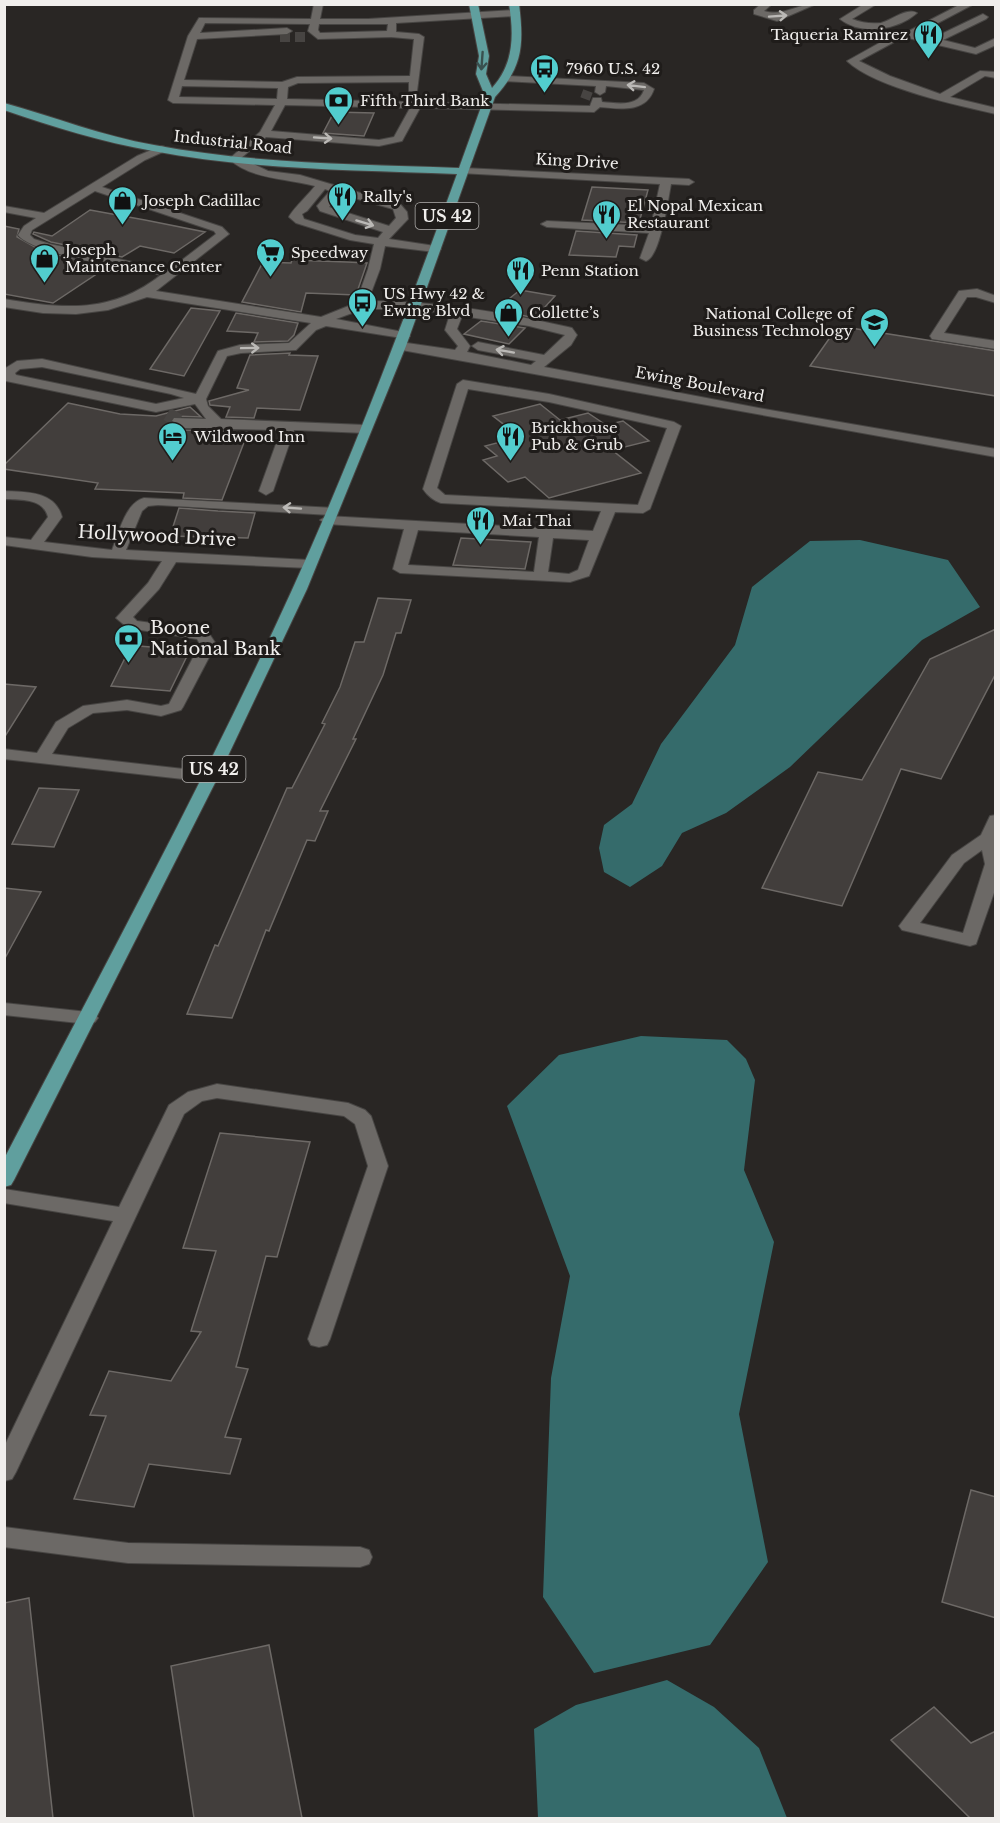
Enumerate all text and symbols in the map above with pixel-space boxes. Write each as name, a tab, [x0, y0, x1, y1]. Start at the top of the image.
one-way arrow	[767, 10, 787, 21]
restaurant icon: Taqueria Ramirez	[913, 18, 945, 60]
place label: Taqueria Ramirez	[771, 25, 908, 44]
one-way arrow	[476, 51, 487, 71]
bus stop icon: 7960 U.S. 42	[529, 52, 561, 94]
place label: 7960 U.S. 42	[566, 59, 660, 78]
one-way arrow	[627, 80, 647, 91]
bank icon: Fifth Third Bank	[323, 84, 355, 126]
place label: Fifth Third Bank	[360, 91, 490, 110]
street label: Industrial Road	[173, 126, 293, 158]
one-way arrow	[312, 133, 332, 144]
street label: King Drive	[535, 149, 619, 173]
restaurant icon: Rally's	[326, 180, 358, 222]
shop icon: Joseph Cadillac	[106, 184, 138, 226]
place label: Rally's	[363, 187, 412, 206]
place label: Joseph Cadillac	[141, 191, 260, 210]
place label: El Nopal Mexican Restaurant	[627, 196, 763, 232]
restaurant icon: El Nopal Mexican Restaurant	[590, 198, 622, 240]
road number: US 42	[416, 203, 478, 229]
one-way arrow	[355, 218, 374, 229]
supermarket icon: Speedway	[254, 236, 286, 278]
place label: Joseph Maintenance Center	[63, 240, 223, 276]
shop icon: Joseph Maintenance Center	[28, 242, 60, 284]
place label: Speedway	[291, 243, 369, 262]
restaurant icon: Penn Station	[504, 254, 536, 296]
place label: Penn Station	[541, 261, 639, 280]
place label: US Hwy 42 & Ewing Blvd	[383, 284, 485, 320]
bus stop icon: US Hwy 42 & Ewing Blvd	[346, 286, 378, 328]
shop icon: Collette’s	[492, 296, 524, 338]
place label: Collette’s	[529, 303, 600, 322]
place label: National College of Business Technology	[692, 304, 855, 340]
school or university icon: National College of Business Technology	[858, 306, 890, 348]
one-way arrow	[239, 343, 259, 354]
one-way arrow	[496, 345, 515, 356]
street label: Ewing Boulevard	[634, 362, 766, 406]
place label: Brickhouse Pub & Grub	[531, 418, 623, 454]
hotel icon: Wildwood Inn	[157, 420, 189, 462]
restaurant icon: Brickhouse Pub & Grub	[494, 420, 526, 462]
place label: Wildwood Inn	[193, 427, 305, 446]
one-way arrow	[282, 503, 302, 514]
restaurant icon: Mai Thai	[465, 504, 497, 546]
place label: Mai Thai	[502, 511, 571, 530]
street label: Hollywood Drive	[77, 521, 237, 551]
place label: Boone National Bank	[150, 617, 281, 660]
bank icon: Boone National Bank	[113, 622, 145, 664]
road number: US 42	[182, 756, 246, 782]

